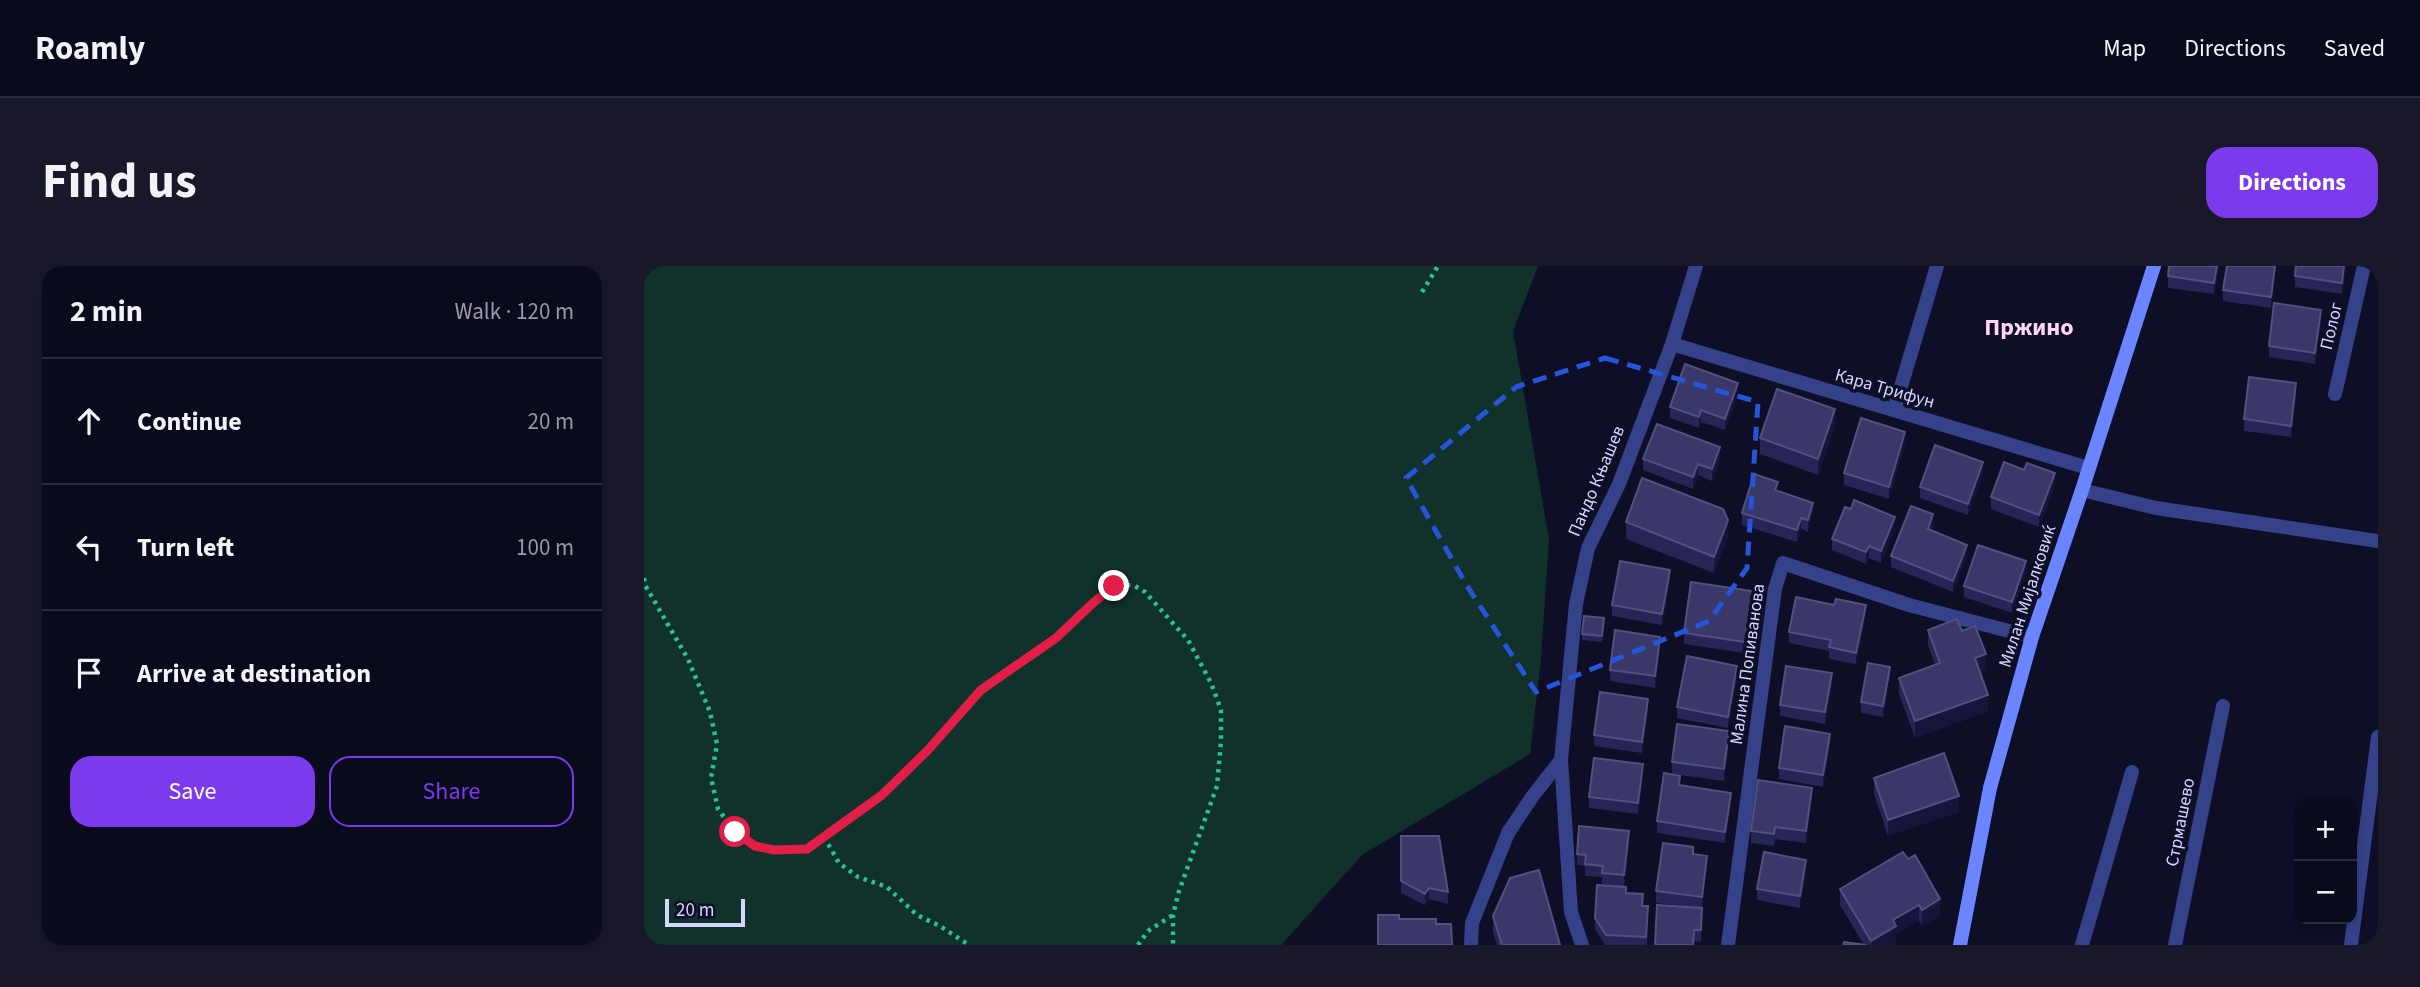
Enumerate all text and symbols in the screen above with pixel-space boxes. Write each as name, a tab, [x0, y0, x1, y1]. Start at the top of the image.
text: Roamly	[35, 25, 145, 72]
text: Map	[2103, 31, 2146, 66]
text: Directions	[2184, 31, 2286, 66]
text: Saved	[2324, 31, 2385, 66]
text: Find us	[42, 147, 197, 217]
button: Directions	[2206, 147, 2378, 218]
text: 2 min	[70, 290, 143, 333]
text: Walk · 120 m	[455, 295, 574, 328]
street label: Полог	[2314, 300, 2349, 352]
district label: Пржино	[1984, 310, 2074, 345]
street label: Кара Трифун	[1832, 362, 1938, 415]
icon: ahead	[70, 402, 108, 440]
text: Continue	[137, 403, 242, 440]
text: 20 m	[527, 405, 574, 438]
street label: Пандо Књашев	[1562, 422, 1631, 541]
street label: Милан Мијалковиќ	[1993, 522, 2062, 671]
icon: left	[70, 528, 108, 566]
text: Turn left	[137, 529, 234, 566]
text: 100 m	[516, 531, 574, 564]
route end	[1098, 570, 1129, 601]
street label: Малина Попиванова	[1724, 582, 1771, 746]
icon: arrive	[70, 654, 108, 692]
text: Arrive at destination	[137, 655, 371, 692]
button: Save	[70, 756, 315, 827]
button: Share	[329, 756, 574, 827]
street label: Стрмашево	[2160, 776, 2201, 869]
map controls	[2294, 798, 2357, 924]
button: +	[2294, 798, 2357, 861]
route start	[719, 816, 750, 847]
button: −	[2294, 861, 2357, 924]
scale bar	[665, 896, 746, 928]
text: 20 m	[676, 897, 714, 924]

